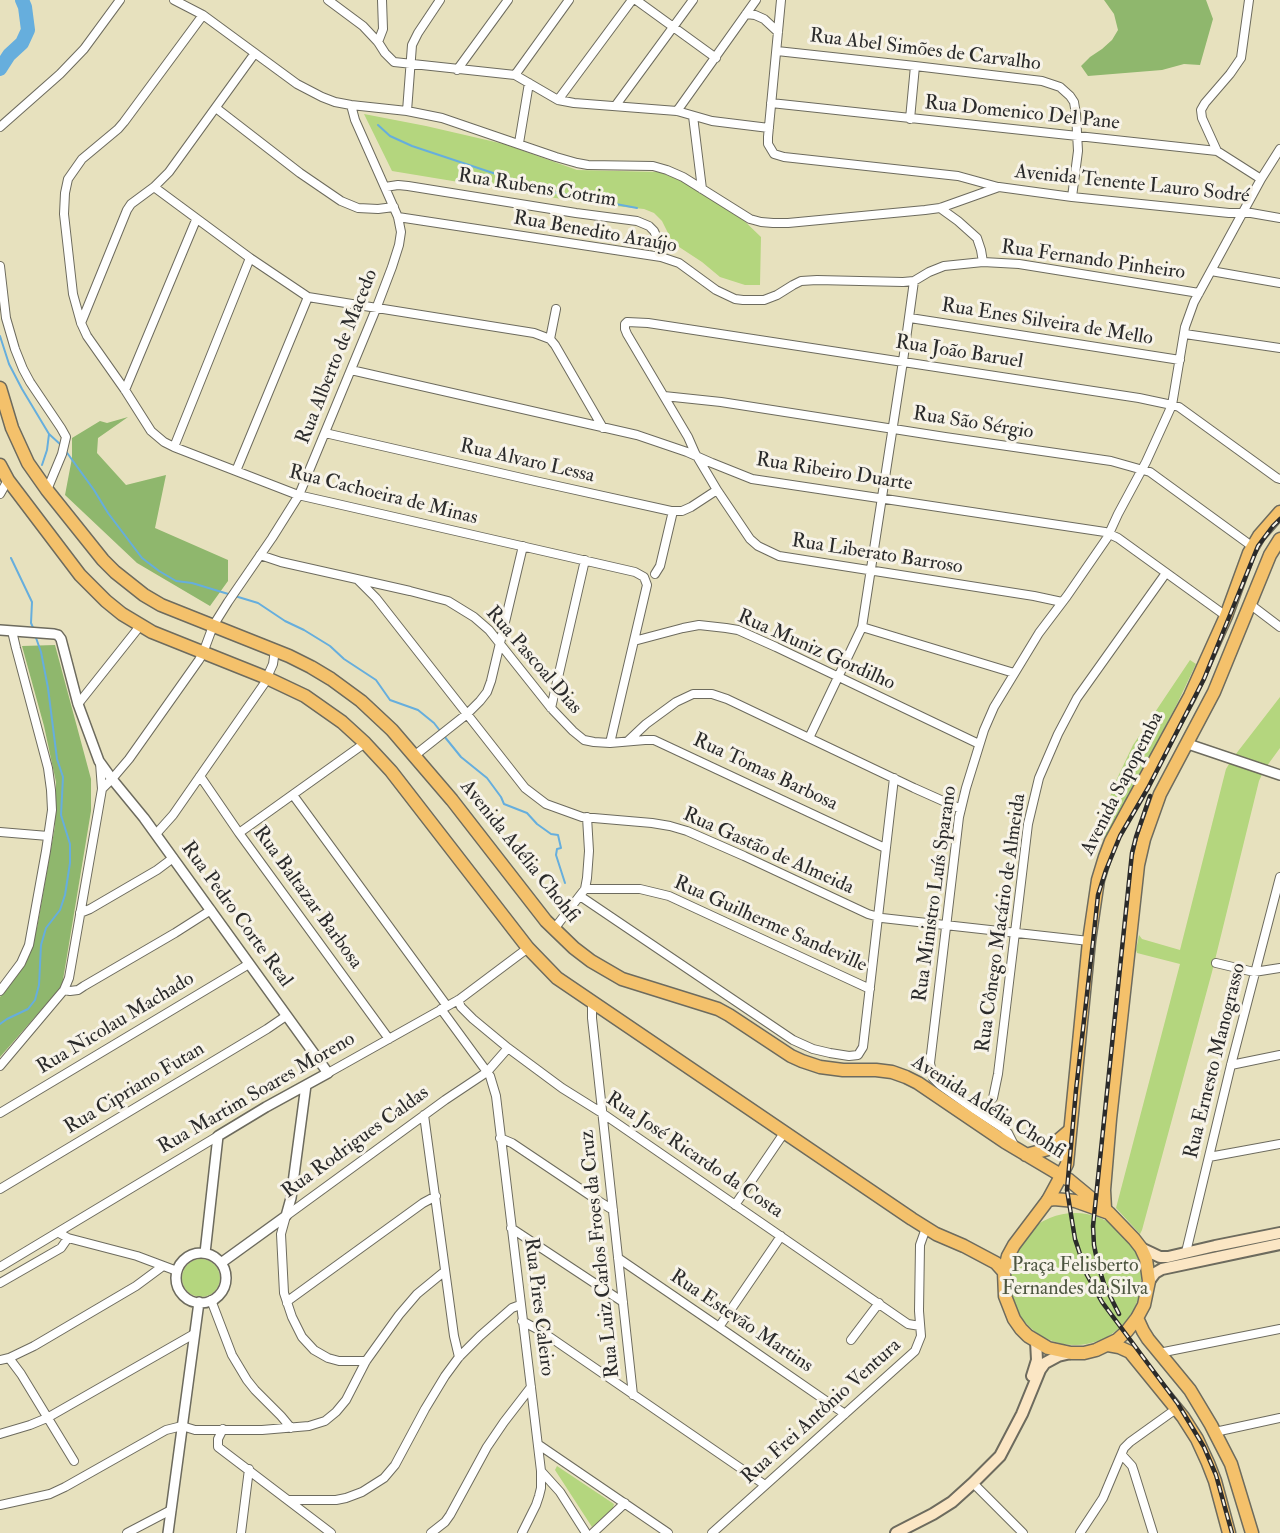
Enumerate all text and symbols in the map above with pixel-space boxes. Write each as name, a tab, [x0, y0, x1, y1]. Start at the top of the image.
street label: Rua Abel Simões de Carvalho	[808, 25, 1042, 77]
street label: Rua Domenico Del Pane	[923, 92, 1121, 136]
street label: Avenida Tenente Lauro Sodré	[1013, 161, 1251, 209]
street label: Rua Rubens Cotrim	[456, 165, 618, 213]
street label: Rua Benedito Araújo	[512, 207, 678, 259]
street label: Rua Fernando Pinheiro	[999, 236, 1187, 286]
street label: Rua Alberto de Macedo	[292, 266, 384, 448]
street label: Rua Enes Silveira de Mello	[939, 294, 1155, 352]
street label: Rua João Baruel	[893, 331, 1025, 375]
street label: Rua São Sérgio	[911, 403, 1035, 445]
street label: Rua Alvaro Lessa	[457, 435, 597, 489]
street label: Rua Ribeiro Duarte	[754, 449, 914, 497]
street label: Rua Cachoeira de Minas	[286, 461, 480, 531]
street label: Rua Liberato Barroso	[790, 530, 964, 580]
street label: Rua Pascoal Dias	[480, 602, 586, 720]
street label: Rua Muniz Gordilho	[733, 605, 899, 697]
street label: Avenida Sapopemba	[1076, 708, 1170, 860]
street label: Rua Tomas Barbosa	[689, 729, 841, 817]
street label: Avenida Adélia Chohfi	[454, 776, 584, 928]
street label: Rua Ministro Luís Sparano	[909, 784, 963, 1004]
street label: Rua Cônego Macário de Almeida	[972, 792, 1032, 1054]
street label: Rua Gastão de Almeida	[679, 803, 857, 901]
street label: Rua Baltazar Barbosa	[247, 822, 367, 974]
street label: Rua Pedro Corte Real	[175, 838, 297, 992]
street label: Rua Guilherme Sandeville	[670, 872, 870, 978]
street label: Rua Ernesto Manograsso	[1180, 961, 1252, 1161]
street label: Rua Nicolau Machado	[33, 968, 199, 1080]
street label: Rua Martim Soares Moreno	[154, 1028, 360, 1160]
street label: Rua Cipriano Futan	[61, 1038, 209, 1140]
street label: Avenida Adélia Chohfi	[907, 1051, 1069, 1165]
street label: Rua Rodrigues Caldas	[278, 1082, 434, 1204]
street label: Rua José Ricardo da Costa	[601, 1088, 787, 1224]
street label: Rua Luiz Carlos Froes da Cruz	[576, 1129, 626, 1379]
street label: Rua Pires Caleiro	[518, 1236, 558, 1378]
park label: Praça Felisberto Fernandes da Silva	[1002, 1255, 1148, 1302]
street label: Rua Estevão Martins	[665, 1265, 817, 1379]
street label: Rua Frei Antônio Ventura	[737, 1334, 907, 1490]

